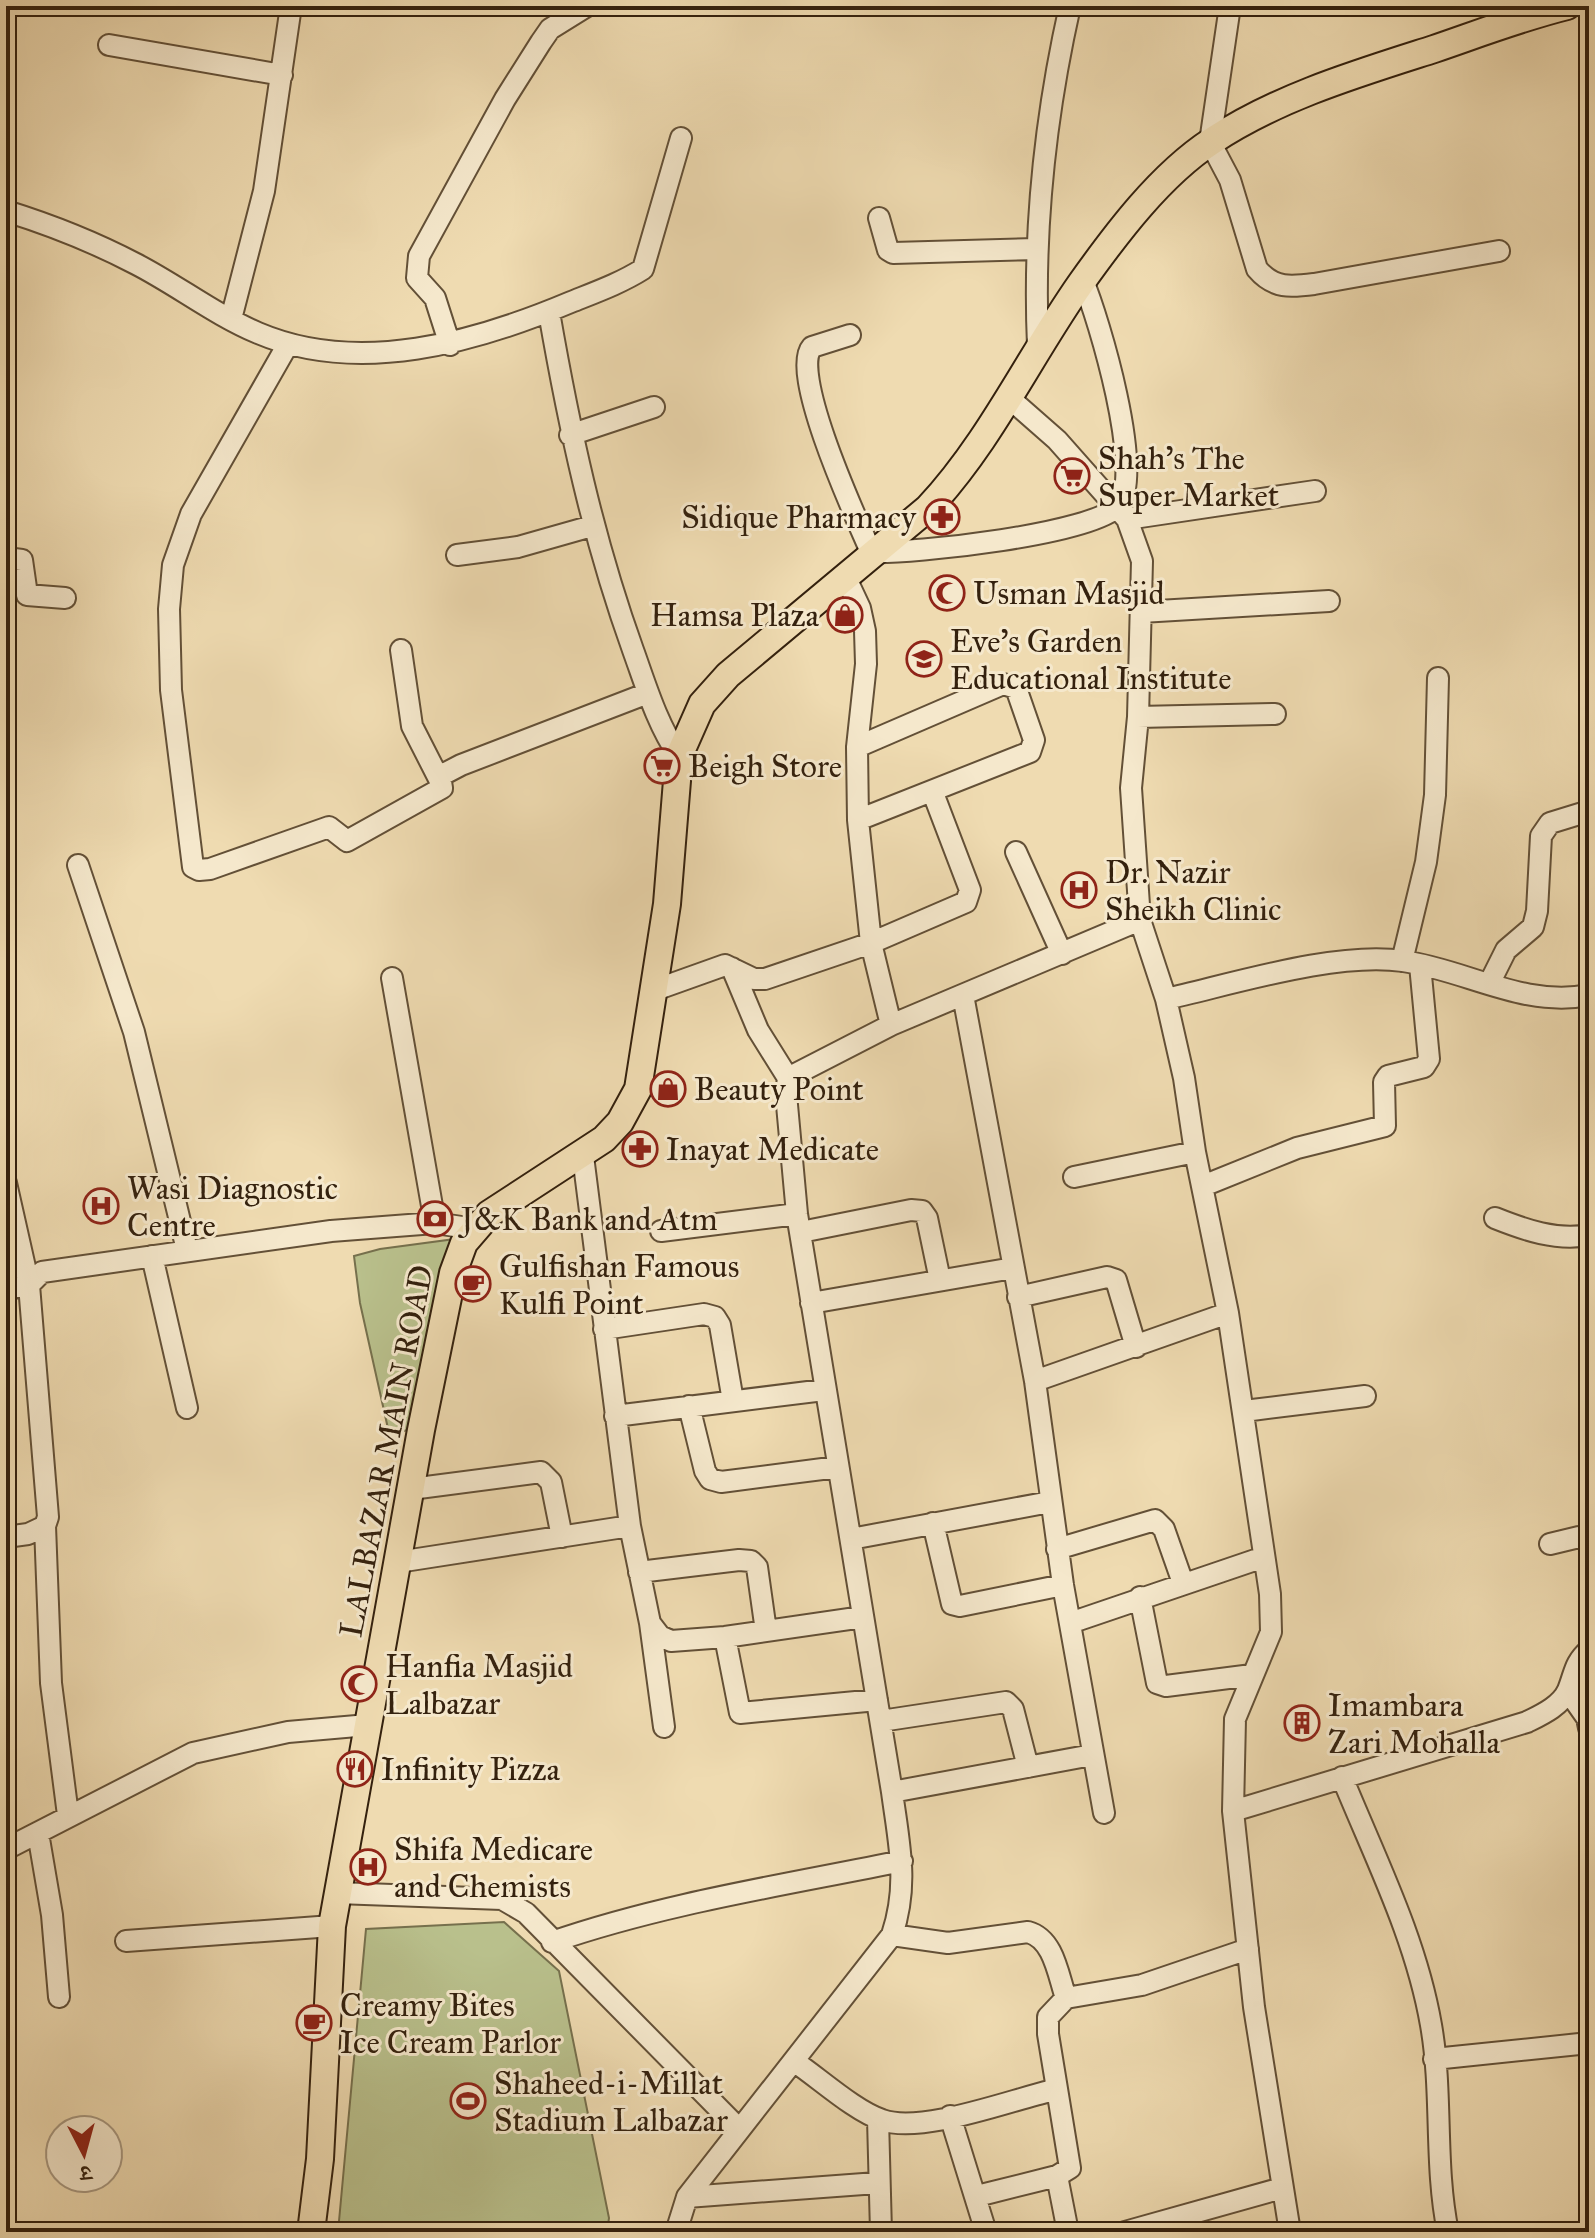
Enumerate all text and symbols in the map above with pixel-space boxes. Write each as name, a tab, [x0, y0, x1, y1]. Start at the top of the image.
place label: Shah's The Super Market	[1098, 439, 1279, 515]
supermarket icon: Shah's The Super Market	[1053, 457, 1091, 495]
place label: Sidique Pharmacy	[681, 498, 917, 537]
pharmacy icon: Sidique Pharmacy	[923, 498, 961, 536]
mosque icon: Usman Masjid	[928, 574, 966, 612]
place label: Usman Masjid	[973, 574, 1165, 613]
place label: Hamsa Plaza	[650, 596, 819, 635]
shop icon: Hamsa Plaza	[826, 596, 864, 634]
place label: Eve's Garden Educational Institute	[950, 622, 1231, 698]
school or university icon: Eve's Garden Educational Institute	[905, 640, 943, 678]
supermarket icon: Beigh Store	[643, 747, 681, 785]
place label: Beigh Store	[688, 747, 842, 786]
place label: Dr. Nazir Sheikh Clinic	[1105, 853, 1282, 929]
hospital icon: Dr. Nazir Sheikh Clinic	[1060, 871, 1098, 909]
shop icon: Beauty Point	[649, 1070, 687, 1108]
place label: Beauty Point	[694, 1070, 863, 1109]
pharmacy icon: Inayat Medicate	[621, 1130, 659, 1168]
place label: Inayat Medicate	[666, 1130, 879, 1169]
place label: Wasi Diagnostic Centre	[127, 1169, 338, 1245]
hospital icon: Wasi Diagnostic Centre	[82, 1187, 120, 1225]
bank icon: J&K Bank and Atm	[416, 1200, 454, 1238]
place label: J&K Bank and Atm	[458, 1200, 718, 1239]
place label: Gulfishan Famous Kulfi Point	[499, 1247, 739, 1323]
street label: LALBAZAR MAIN ROAD	[331, 1262, 442, 1640]
cafe icon: Gulfishan Famous Kulfi Point	[454, 1265, 492, 1303]
place label: Hanfia Masjid Lalbazar	[385, 1647, 573, 1723]
mosque icon: Hanfia Masjid Lalbazar	[340, 1665, 378, 1703]
place label: Imambara Zari Mohalla	[1328, 1686, 1501, 1762]
building icon: Imambara Zari Mohalla	[1283, 1704, 1321, 1742]
restaurant icon: Infinity Pizza	[336, 1750, 374, 1788]
place label: Infinity Pizza	[381, 1750, 560, 1789]
place label: Shifa Medicare and Chemists	[394, 1830, 593, 1906]
hospital icon: Shifa Medicare and Chemists	[349, 1848, 387, 1886]
place label: Creamy Bites Ice Cream Parlor	[340, 1986, 561, 2062]
cafe icon: Creamy Bites Ice Cream Parlor	[295, 2004, 333, 2042]
place label: Shaheed-i-Millat Stadium Lalbazar	[494, 2064, 728, 2140]
sports icon: Shaheed-i-Millat Stadium Lalbazar	[449, 2082, 487, 2120]
north arrow	[44, 2114, 124, 2194]
text: उ	[77, 2159, 95, 2188]

